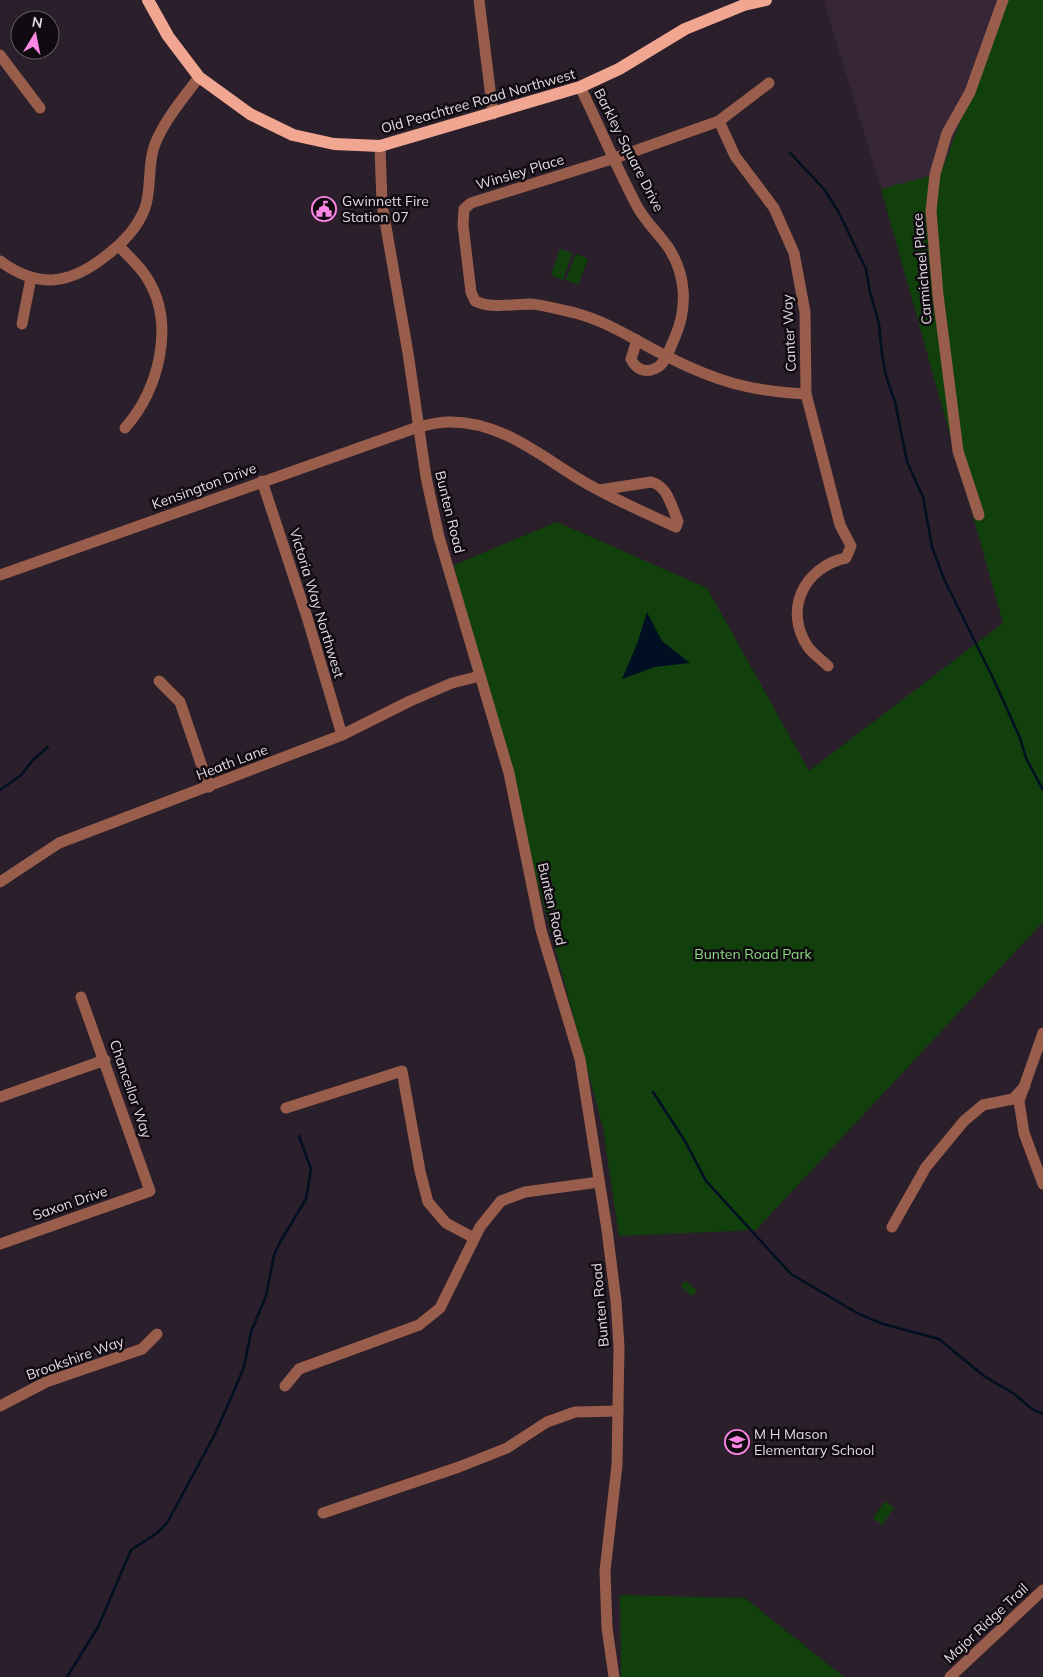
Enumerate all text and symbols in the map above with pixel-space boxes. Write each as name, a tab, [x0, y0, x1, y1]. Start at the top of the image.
north arrow	[10, 10, 60, 60]
text: N	[30, 12, 44, 32]
street label: Old Peachtree Road Northwest	[379, 65, 577, 137]
street label: Barkley Square Drive	[590, 85, 668, 215]
street label: Winsley Place	[474, 150, 566, 194]
place label: Gwinnett Fire Station 07	[342, 192, 429, 226]
public building icon: Gwinnett Fire Station 07	[311, 196, 337, 222]
street label: Carmichael Place	[908, 213, 936, 325]
street label: Canter Way	[778, 293, 800, 372]
street label: Kensington Drive	[149, 459, 259, 513]
street label: Bunten Road	[431, 469, 469, 555]
street label: Victoria Way Northwest	[286, 526, 348, 680]
street label: Heath Lane	[194, 740, 270, 784]
street label: Bunten Road	[534, 861, 570, 947]
park label: Bunten Road Park	[694, 945, 813, 963]
street label: Chancellor Way	[106, 1038, 156, 1141]
street label: Saxon Drive	[30, 1182, 110, 1224]
street label: Bunten Road	[587, 1262, 613, 1348]
street label: Brookshire Way	[24, 1332, 127, 1384]
place label: M H Mason Elementary School	[754, 1425, 874, 1459]
school or university icon: M H Mason Elementary School	[724, 1429, 750, 1455]
street label: Major Ridge Trail	[940, 1579, 1032, 1667]

